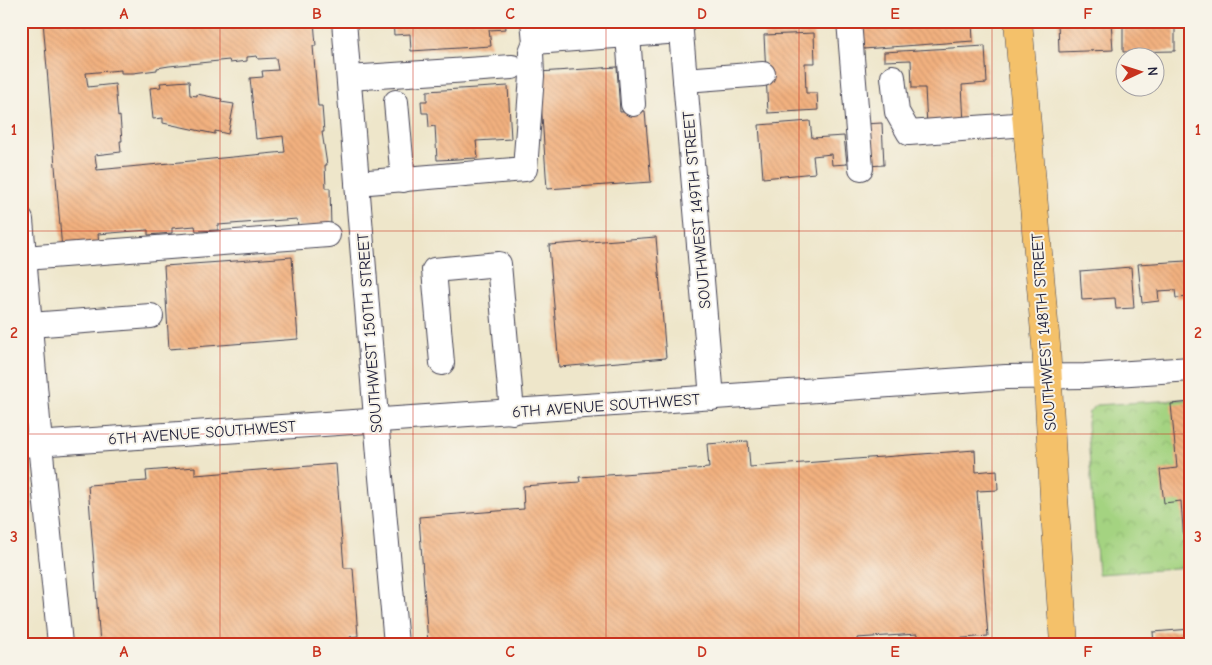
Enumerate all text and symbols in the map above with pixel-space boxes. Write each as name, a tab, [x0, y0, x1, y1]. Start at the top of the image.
text: A	[120, 5, 129, 23]
text: B	[312, 5, 322, 23]
text: C	[505, 5, 515, 23]
text: D	[697, 5, 707, 23]
text: E	[890, 5, 900, 23]
text: F	[1083, 5, 1093, 23]
north arrow	[1114, 48, 1164, 98]
text: N	[1144, 66, 1161, 76]
street label: SOUTHWEST 149TH STREET	[679, 110, 715, 309]
text: 1	[11, 121, 17, 139]
text: 1	[1195, 121, 1201, 139]
street label: SOUTHWEST 150TH STREET	[354, 232, 386, 434]
street label: SOUTHWEST 148TH STREET	[1028, 232, 1060, 431]
text: 2	[10, 324, 18, 342]
text: 2	[1194, 324, 1202, 342]
street label: 6TH AVENUE SOUTHWEST	[512, 390, 701, 422]
street label: 6TH AVENUE SOUTHWEST	[108, 417, 297, 449]
text: 3	[10, 528, 18, 546]
text: 3	[1194, 528, 1202, 546]
text: A	[120, 643, 129, 661]
text: B	[312, 643, 322, 661]
text: C	[505, 643, 515, 661]
text: D	[697, 643, 707, 661]
text: E	[890, 643, 900, 661]
text: F	[1083, 643, 1093, 661]

